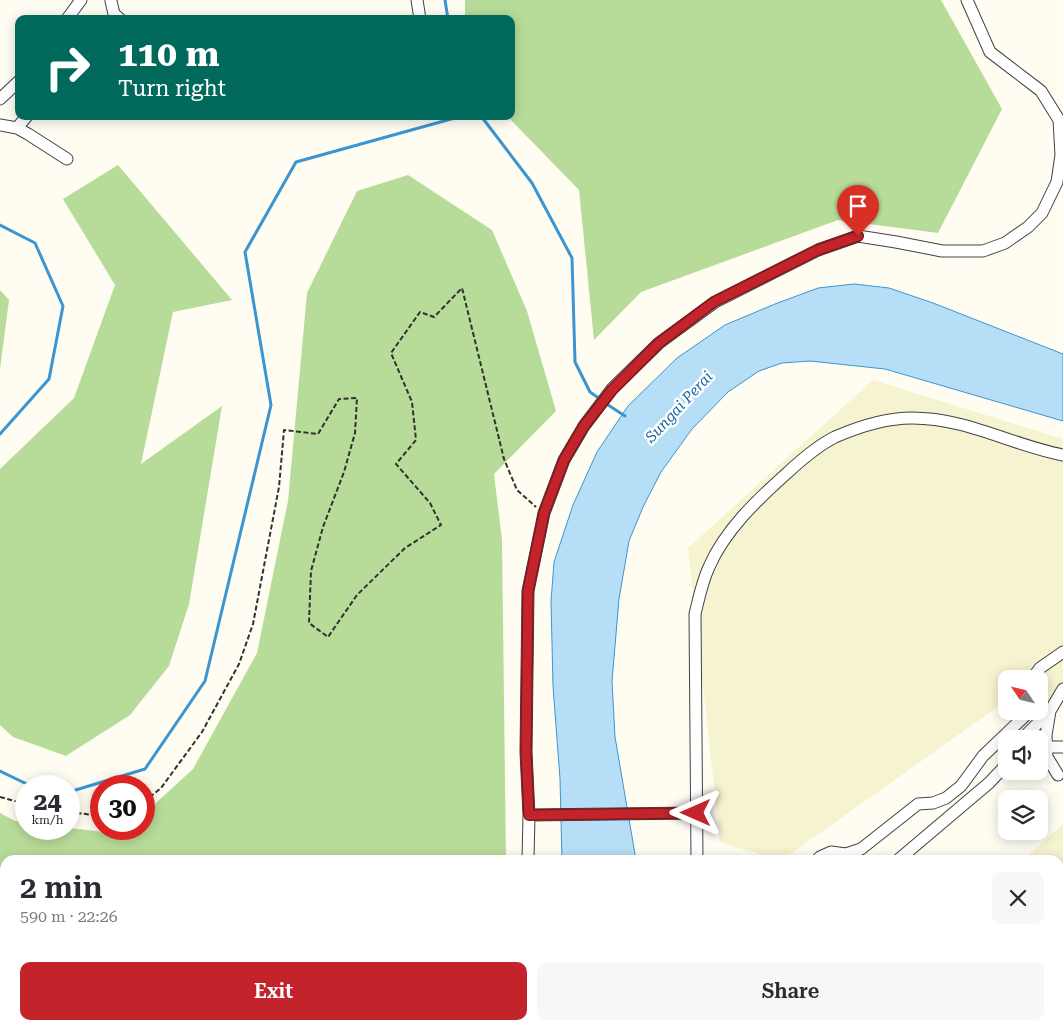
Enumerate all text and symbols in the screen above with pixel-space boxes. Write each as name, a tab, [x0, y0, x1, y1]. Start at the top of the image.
text: 110 m	[118, 34, 219, 75]
icon: right	[35, 35, 100, 100]
text: Turn right	[118, 76, 226, 101]
pin	[837, 185, 879, 236]
icon: arrive	[844, 192, 872, 220]
water label: Sungai Perai	[641, 368, 717, 447]
north arrow	[998, 670, 1048, 720]
map controls	[998, 670, 1048, 840]
button: sound	[998, 730, 1048, 780]
speed limit sign: 30	[90, 775, 155, 840]
position arrow	[669, 786, 721, 838]
text: 24	[33, 787, 62, 816]
button: layers	[998, 790, 1048, 840]
text: km/h	[31, 813, 64, 827]
text: 2 min	[20, 870, 103, 905]
button: close	[992, 872, 1044, 924]
text: 590 m · 22:26	[20, 907, 118, 926]
button: Exit	[20, 962, 527, 1020]
button: Share	[537, 962, 1044, 1020]

